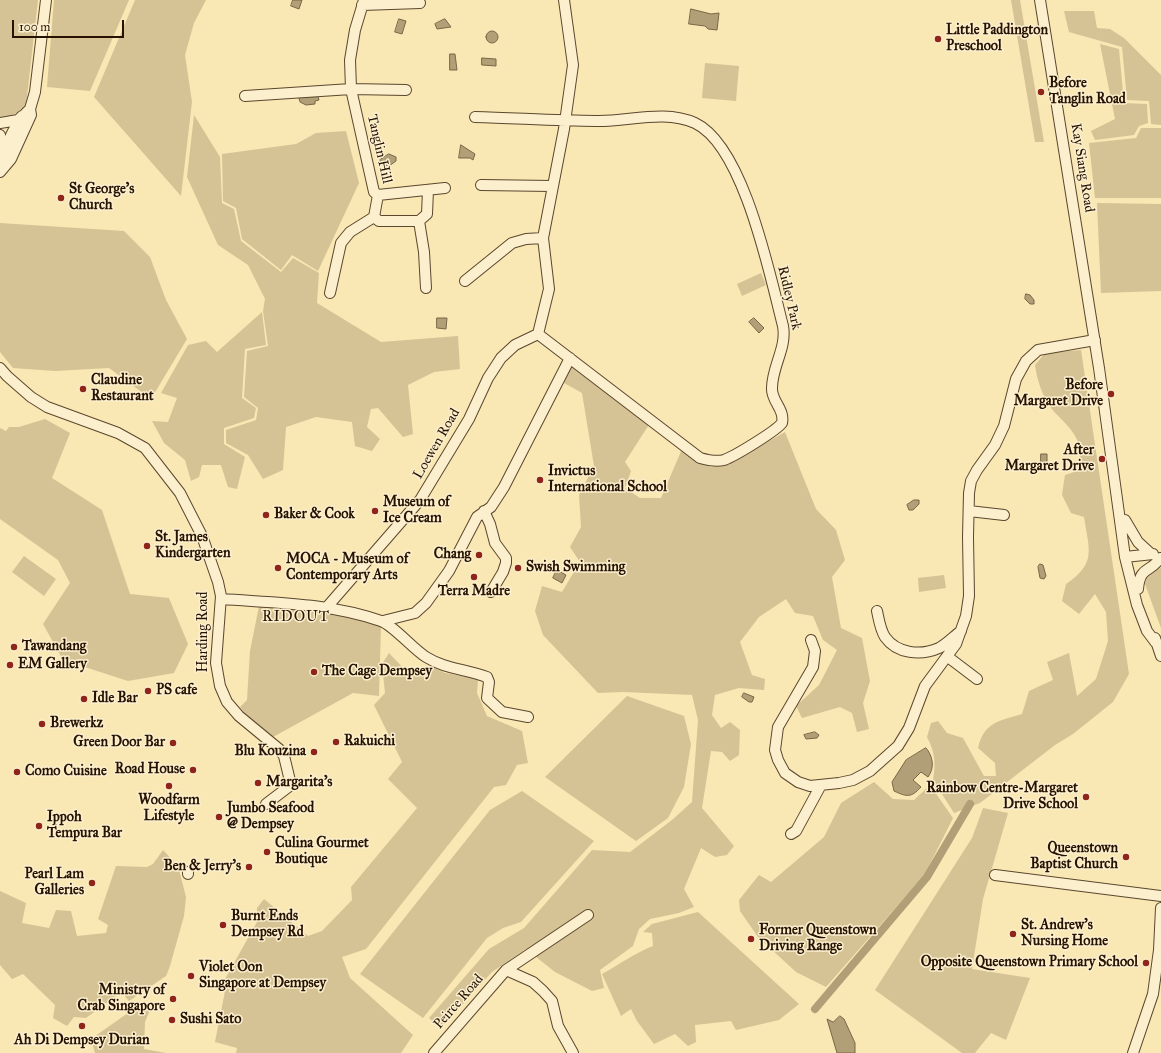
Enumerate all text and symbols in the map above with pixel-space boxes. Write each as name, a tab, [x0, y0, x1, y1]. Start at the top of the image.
scale bar	[14, 12, 126, 38]
text: 100 m	[19, 20, 50, 34]
place label: Little Paddington Preschool	[946, 23, 1048, 56]
marker: Little Paddington Preschool	[933, 34, 943, 44]
place label: Before Tanglin Road	[1049, 76, 1126, 108]
marker: Before Tanglin Road	[1036, 87, 1046, 97]
street label: Tanglin Hill	[363, 113, 395, 185]
street label: Kay Siang Road	[1067, 122, 1097, 214]
place label: St George's Church	[69, 182, 134, 214]
marker: St George's Church	[56, 193, 66, 203]
street label: Ridley Park	[773, 264, 805, 332]
place label: Claudine Restaurant	[91, 373, 154, 406]
place label: Before Margaret Drive	[1014, 378, 1103, 410]
marker: Claudine Restaurant	[78, 384, 88, 394]
marker: Before Margaret Drive	[1106, 389, 1116, 399]
street label: Loewen Road	[410, 406, 464, 482]
place label: After Margaret Drive	[1005, 443, 1094, 476]
marker: After Margaret Drive	[1097, 454, 1107, 464]
place label: Invictus International School	[548, 464, 667, 496]
marker: Invictus International School	[535, 475, 545, 485]
place label: Museum of Ice Cream	[383, 495, 450, 528]
marker: Museum of Ice Cream	[370, 506, 380, 516]
place label: Baker & Cook	[274, 507, 355, 523]
marker: Baker & Cook	[261, 510, 271, 520]
place label: St. James Kindergarten	[155, 530, 231, 562]
marker: St. James Kindergarten	[142, 541, 152, 551]
place label: Chang	[434, 547, 471, 563]
marker: Chang	[474, 550, 484, 560]
place label: MOCA - Museum of Contemporary Arts	[286, 552, 408, 584]
place label: Swish Swimming	[526, 560, 625, 576]
marker: MOCA - Museum of Contemporary Arts	[273, 563, 283, 573]
marker: Swish Swimming	[513, 563, 523, 573]
marker: Terra Madre	[469, 572, 479, 582]
place label: Terra Madre	[438, 584, 510, 600]
street label: Harding Road	[196, 591, 212, 673]
district label: RIDOUT	[262, 608, 330, 626]
place label: Tawandang	[22, 639, 86, 655]
marker: Tawandang	[9, 642, 19, 652]
place label: EM Gallery	[18, 657, 87, 673]
marker: EM Gallery	[5, 660, 15, 670]
place label: The Cage Dempsey	[322, 664, 432, 680]
marker: The Cage Dempsey	[309, 667, 319, 677]
place label: PS cafe	[156, 683, 197, 699]
marker: PS cafe	[143, 686, 153, 696]
place label: Idle Bar	[92, 691, 138, 707]
marker: Idle Bar	[79, 694, 89, 704]
place label: Brewerkz	[50, 716, 103, 732]
marker: Brewerkz	[37, 719, 47, 729]
place label: Rakuichi	[344, 734, 395, 750]
place label: Green Door Bar	[73, 735, 165, 751]
marker: Rakuichi	[331, 737, 341, 747]
marker: Green Door Bar	[168, 738, 178, 748]
place label: Blu Kouzina	[234, 744, 306, 760]
marker: Blu Kouzina	[309, 747, 319, 757]
place label: Road House	[115, 762, 185, 778]
place label: Como Cuisine	[25, 764, 107, 780]
marker: Road House	[188, 765, 198, 775]
marker: Como Cuisine	[12, 767, 22, 777]
place label: Margarita's	[266, 775, 332, 791]
marker: Margarita's	[253, 778, 263, 788]
marker: Woodfarm Lifestyle	[164, 781, 174, 791]
place label: Rainbow Centre-Margaret Drive School	[926, 781, 1078, 814]
marker: Rainbow Centre-Margaret Drive School	[1081, 792, 1091, 802]
place label: Woodfarm Lifestyle	[138, 793, 200, 826]
place label: Jumbo Seafood @ Dempsey	[227, 801, 314, 834]
place label: Ippoh Tempura Bar	[47, 810, 122, 842]
marker: Jumbo Seafood @ Dempsey	[214, 812, 224, 822]
marker: Ippoh Tempura Bar	[34, 821, 44, 831]
place label: Culina Gourmet Boutique	[275, 836, 369, 868]
place label: Queenstown Baptist Church	[1030, 841, 1118, 874]
marker: Culina Gourmet Boutique	[262, 847, 272, 857]
marker: Queenstown Baptist Church	[1121, 852, 1131, 862]
place label: Ben & Jerry's	[163, 859, 241, 875]
marker: Ben & Jerry's	[244, 862, 254, 872]
place label: Pearl Lam Galleries	[25, 867, 84, 900]
marker: Pearl Lam Galleries	[87, 878, 97, 888]
place label: Burnt Ends Dempsey Rd	[231, 909, 304, 942]
place label: St. Andrew's Nursing Home	[1021, 918, 1108, 950]
marker: Burnt Ends Dempsey Rd	[218, 920, 228, 930]
place label: Former Queenstown Driving Range	[759, 923, 877, 956]
marker: St. Andrew's Nursing Home	[1008, 929, 1018, 939]
marker: Former Queenstown Driving Range	[746, 934, 756, 944]
place label: Opposite Queenstown Primary School	[921, 955, 1138, 971]
marker: Opposite Queenstown Primary School	[1141, 958, 1151, 968]
place label: Violet Oon Singapore at Dempsey	[199, 960, 326, 992]
marker: Violet Oon Singapore at Dempsey	[186, 971, 196, 981]
street label: Peirce Road	[431, 971, 487, 1033]
place label: Ministry of Crab Singapore	[77, 983, 165, 1016]
marker: Ministry of Crab Singapore	[168, 994, 178, 1004]
place label: Sushi Sato	[180, 1012, 241, 1028]
marker: Sushi Sato	[167, 1015, 177, 1025]
marker: Ah Di Dempsey Durian	[77, 1021, 87, 1031]
place label: Ah Di Dempsey Durian	[14, 1033, 150, 1049]

